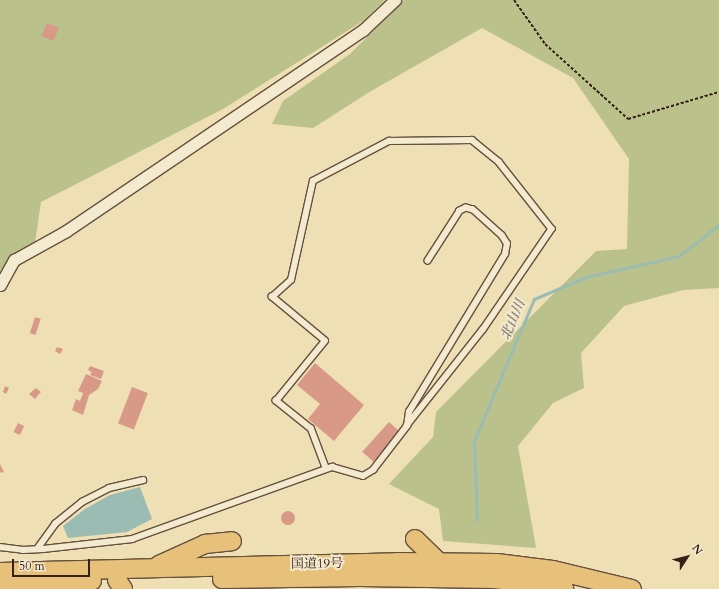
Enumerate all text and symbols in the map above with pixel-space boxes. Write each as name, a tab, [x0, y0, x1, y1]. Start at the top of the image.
water label: 北山川	[497, 297, 529, 343]
north arrow	[667, 537, 707, 577]
text: N	[688, 541, 706, 558]
scale bar	[14, 551, 92, 577]
street label: 国道19号	[291, 556, 343, 572]
text: 50 m	[19, 558, 45, 574]

